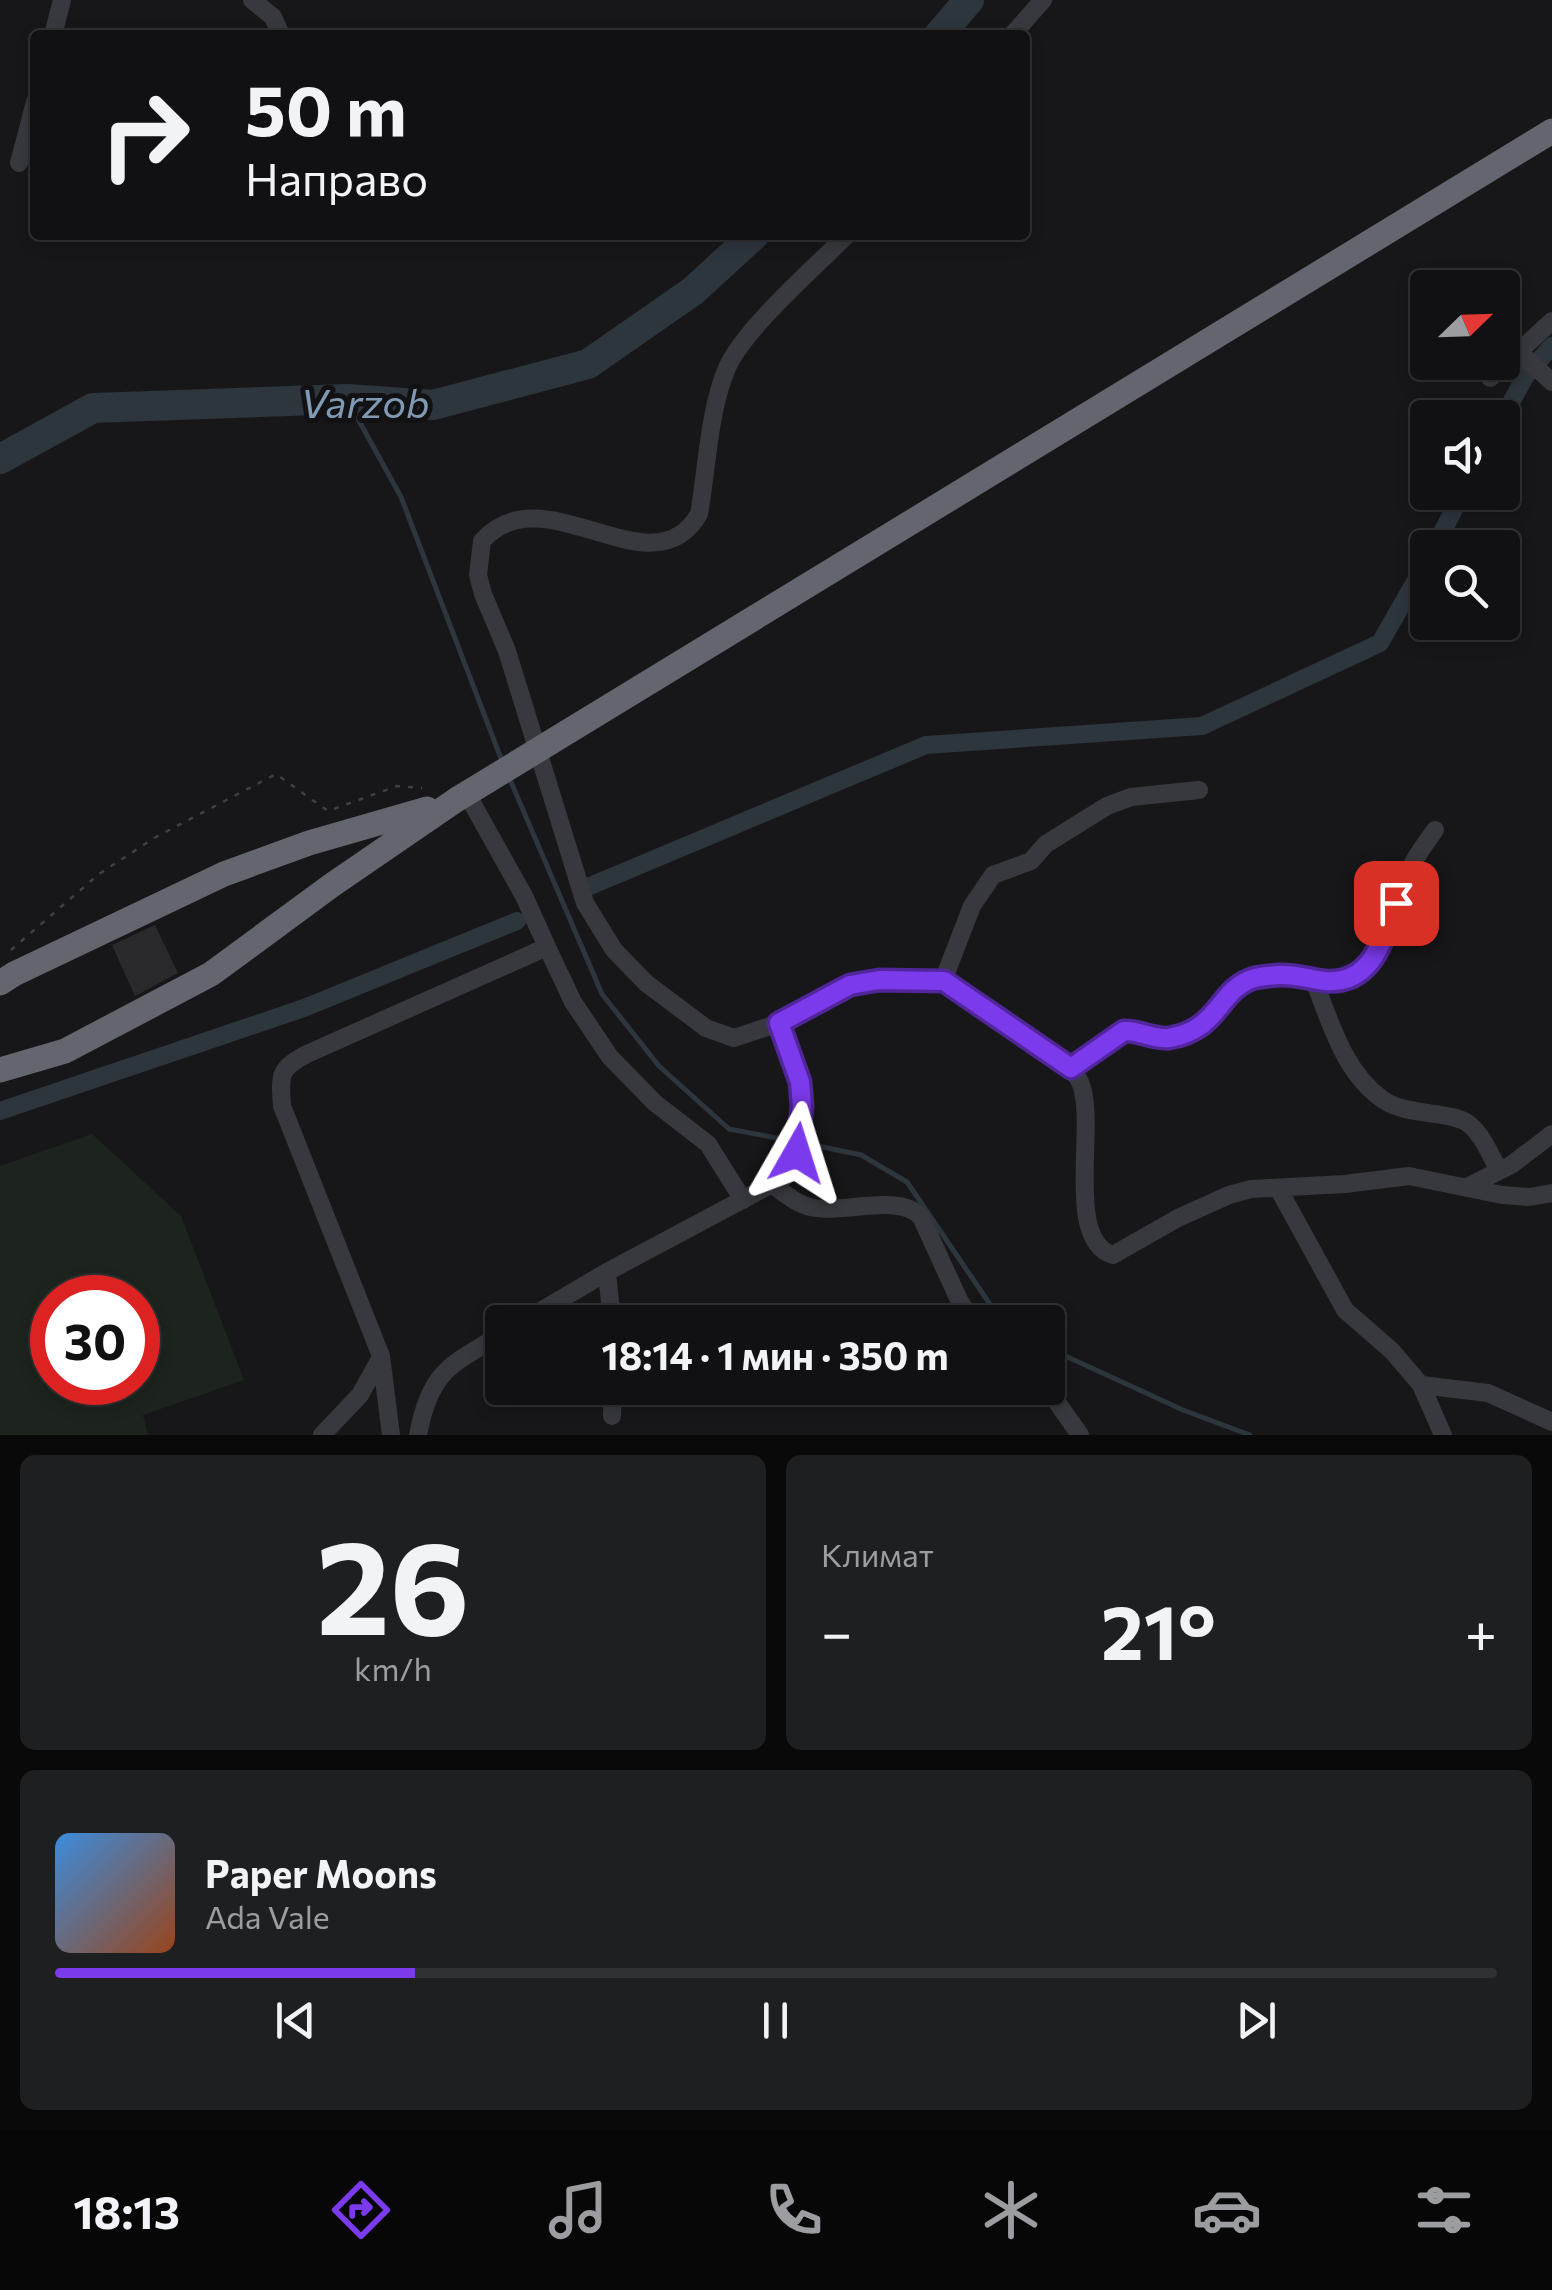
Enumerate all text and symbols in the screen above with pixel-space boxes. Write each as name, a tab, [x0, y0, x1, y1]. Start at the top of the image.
text: 50 m	[245, 65, 407, 150]
icon: right	[80, 70, 210, 200]
text: Направо	[245, 150, 428, 205]
north arrow	[1410, 270, 1520, 380]
map controls	[1410, 270, 1520, 640]
water label: Varzob	[300, 377, 430, 426]
button: sound	[1410, 400, 1520, 510]
button: search	[1410, 530, 1520, 640]
pin	[1354, 861, 1439, 946]
icon: arrive	[1369, 876, 1424, 931]
position arrow	[745, 1101, 849, 1205]
speed limit sign: 30	[30, 1275, 160, 1405]
text: 18:14 · 1 мин · 350 m	[601, 1331, 949, 1378]
text: 26	[316, 1503, 470, 1662]
text: Климат	[821, 1534, 934, 1574]
text: 21°	[1101, 1584, 1216, 1675]
text: −	[821, 1597, 852, 1664]
text: +	[1465, 1597, 1497, 1664]
text: km/h	[354, 1648, 432, 1688]
text: Paper Moons	[205, 1849, 437, 1896]
text: Ada Vale	[205, 1896, 330, 1936]
icon: previous	[268, 1993, 323, 2048]
icon: pause	[748, 1993, 803, 2048]
icon: next	[1229, 1993, 1284, 2048]
icon: directions	[326, 2175, 396, 2245]
icon: music	[543, 2175, 613, 2245]
icon: phone	[759, 2175, 829, 2245]
icon: climate	[976, 2175, 1046, 2245]
icon: car	[1192, 2175, 1262, 2245]
icon: filters	[1409, 2175, 1479, 2245]
text: 18:13	[73, 2183, 180, 2238]

